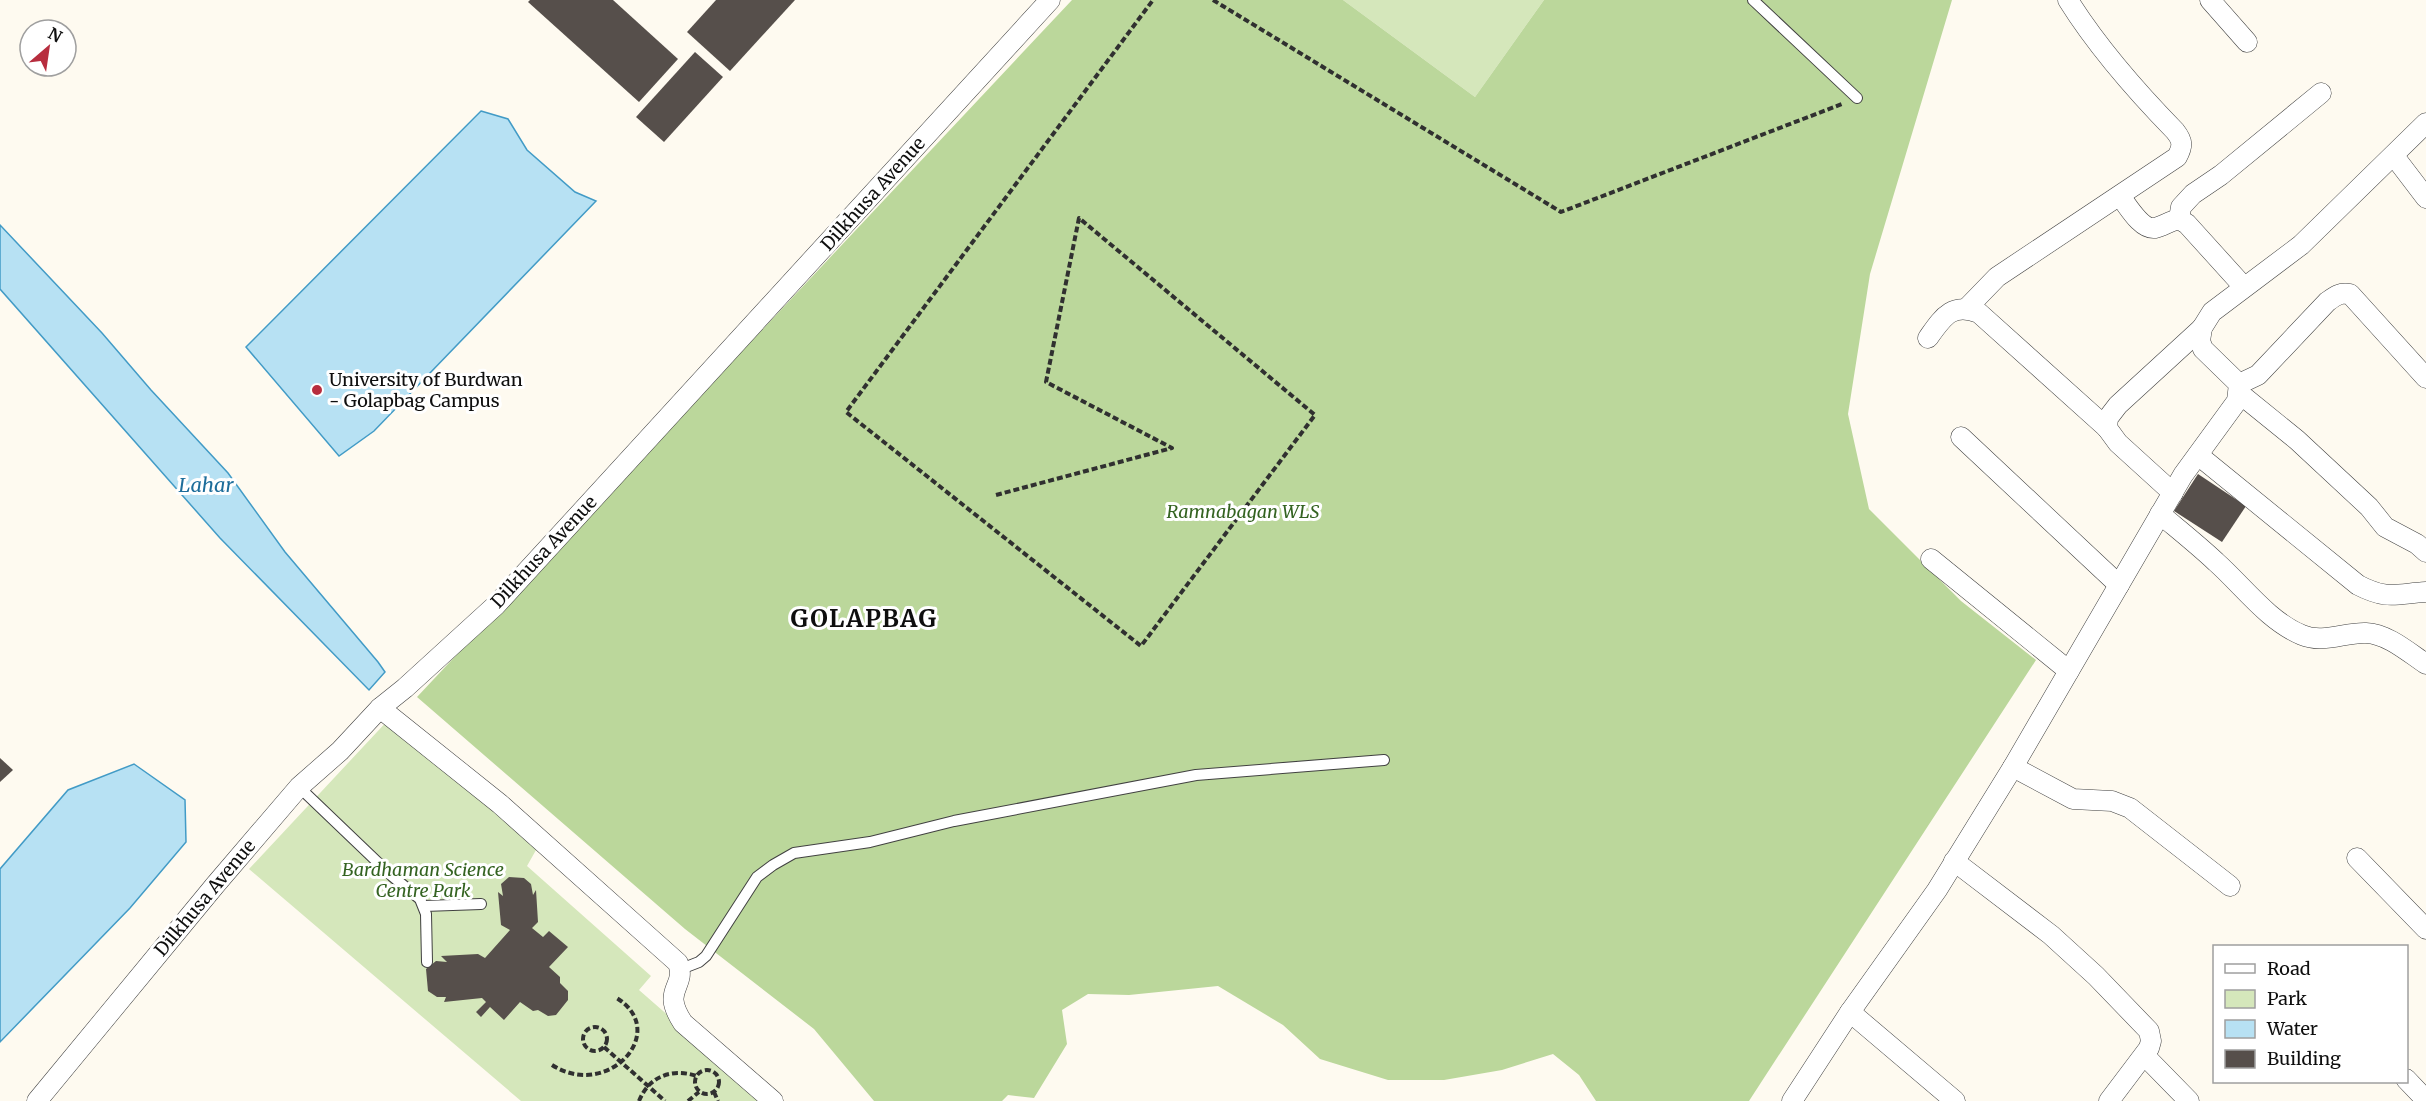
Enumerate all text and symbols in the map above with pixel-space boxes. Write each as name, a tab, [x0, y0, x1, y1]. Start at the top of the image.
north arrow	[18, 18, 78, 78]
text: N	[45, 23, 66, 47]
street label: Dilkhusa Avenue	[816, 132, 930, 255]
place label: University of Burdwan - Golapbag Campus	[329, 368, 523, 412]
marker: University of Burdwan - Golapbag Campus	[310, 383, 324, 397]
water label: Lahar	[178, 472, 234, 497]
street label: Dilkhusa Avenue	[486, 491, 602, 613]
park label: Ramnabagan WLS	[1167, 500, 1320, 523]
district label: GOLAPBAG	[791, 603, 937, 634]
street label: Dilkhusa Avenue	[149, 835, 260, 961]
park label: Bardhaman Science Centre Park	[342, 858, 504, 902]
legend	[2213, 945, 2408, 1083]
text: Road	[2267, 957, 2311, 980]
text: Park	[2267, 987, 2308, 1010]
text: Water	[2266, 1017, 2318, 1040]
text: Building	[2267, 1047, 2341, 1070]

